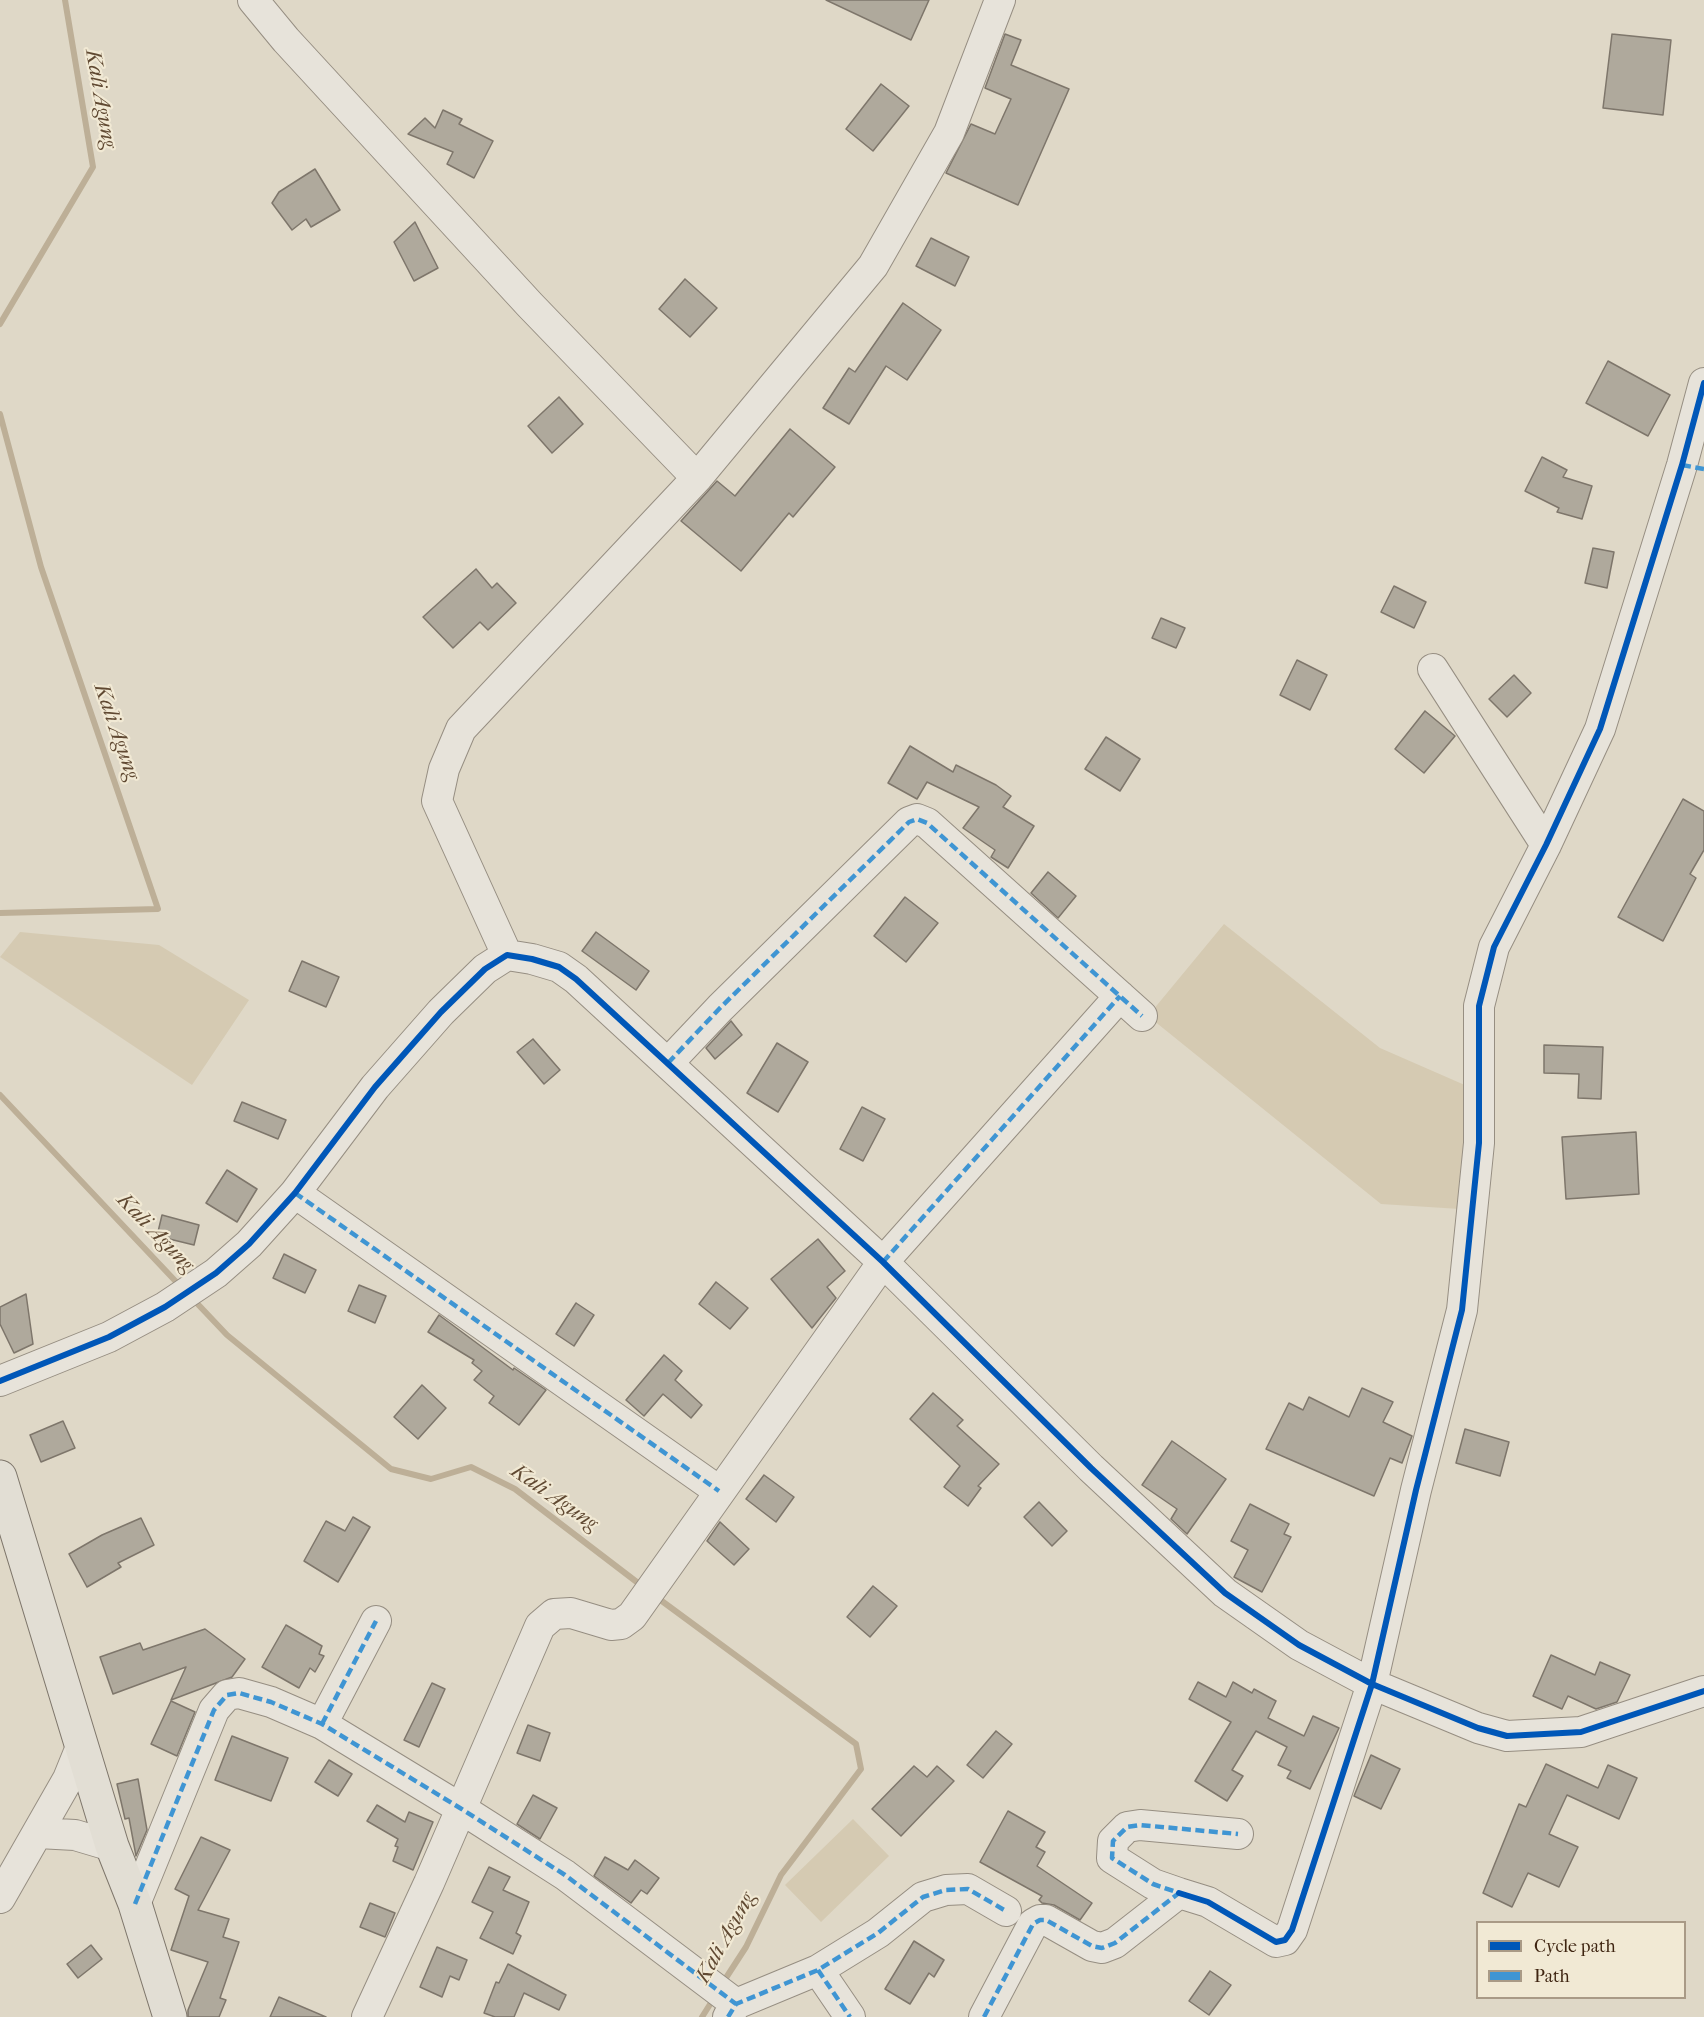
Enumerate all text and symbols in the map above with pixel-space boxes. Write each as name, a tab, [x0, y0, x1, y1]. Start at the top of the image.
water label: Kali Agung	[78, 47, 122, 151]
water label: Kali Agung	[87, 680, 145, 784]
water label: Kali Agung	[111, 1188, 199, 1278]
water label: Kali Agung	[505, 1458, 603, 1538]
water label: Kali Agung	[690, 1888, 762, 1988]
legend	[1476, 1921, 1686, 1999]
text: Cycle path	[1534, 1936, 1615, 1957]
text: Path	[1534, 1966, 1570, 1987]

